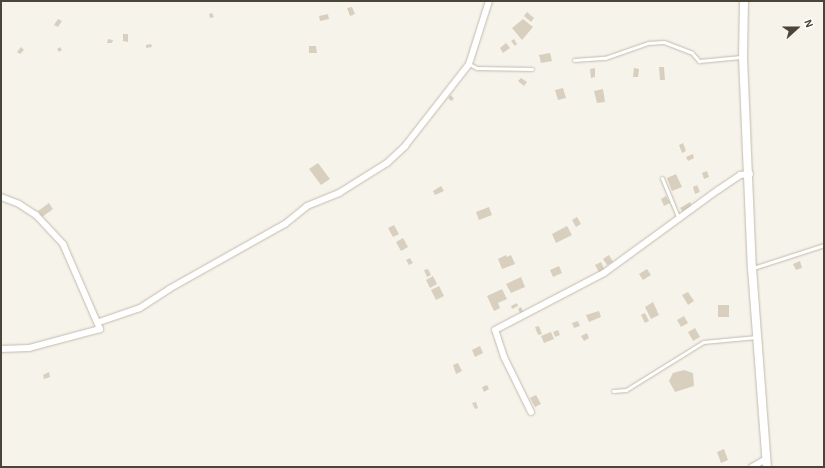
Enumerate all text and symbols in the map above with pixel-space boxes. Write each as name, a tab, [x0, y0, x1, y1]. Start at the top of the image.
north arrow	[777, 8, 817, 48]
text: N	[802, 18, 815, 29]

